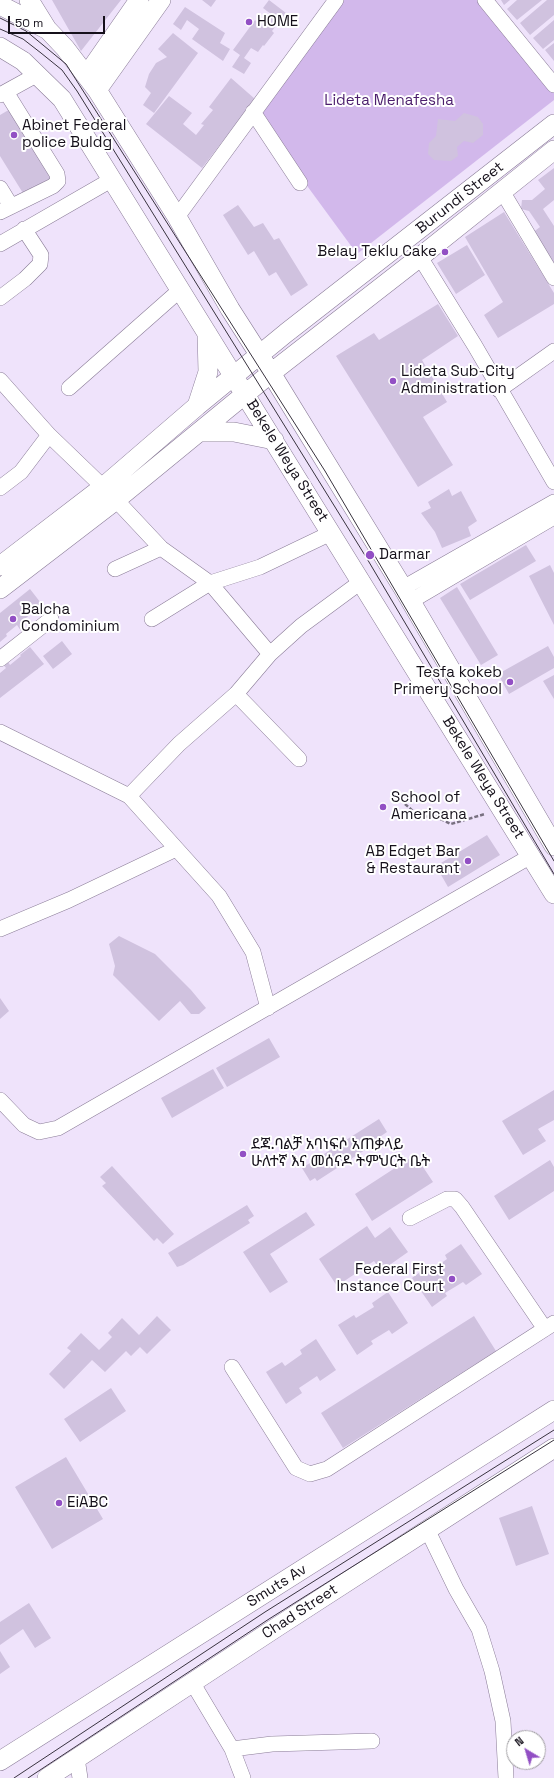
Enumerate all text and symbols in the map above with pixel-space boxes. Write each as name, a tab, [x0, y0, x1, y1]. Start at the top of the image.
scale bar	[10, 8, 107, 34]
place label: HOME	[257, 13, 298, 31]
text: 50 m	[15, 15, 43, 31]
marker: HOME	[244, 17, 254, 27]
park label: Lideta Menafesha	[324, 92, 454, 110]
place label: Abinet Federal police Buldg	[22, 117, 126, 152]
marker: Abinet Federal police Buldg	[9, 130, 19, 140]
street label: Burundi Street	[413, 158, 507, 238]
place label: Belay Teklu Cake	[317, 243, 437, 261]
marker: Belay Teklu Cake	[440, 247, 450, 257]
place label: Lideta Sub-City Administration	[401, 363, 515, 398]
marker: Lideta Sub-City Administration	[388, 376, 398, 386]
street label: Bekele Weya Street	[242, 396, 332, 526]
place label: Darmar	[379, 546, 430, 564]
marker: Darmar	[364, 549, 376, 561]
place label: Balcha Condominium	[21, 601, 120, 636]
marker: Balcha Condominium	[8, 614, 18, 624]
place label: Tesfa kokeb Primery School	[394, 664, 502, 699]
marker: Tesfa kokeb Primery School	[505, 677, 515, 687]
street label: Bekele Weya Street	[438, 713, 528, 843]
place label: School of Americana	[391, 789, 467, 824]
marker: School of Americana	[378, 802, 388, 812]
place label: AB Edget Bar & Restaurant	[366, 843, 460, 878]
marker: AB Edget Bar & Restaurant	[463, 856, 473, 866]
place label: ደጃ.ባልቻ አባነፍሶ አጠቃላይ ሁለተኛ እና መሰናዶ ትምህርት ቤት	[251, 1136, 430, 1171]
marker: ደጃ.ባልቻ አባነፍሶ አጠቃላይ ሁለተኛ እና መሰናዶ ትምህርት ቤት	[238, 1149, 248, 1159]
place label: Federal First Instance Court	[336, 1261, 444, 1296]
marker: Federal First Instance Court	[447, 1274, 457, 1284]
place label: EiABC	[67, 1494, 108, 1512]
marker: EiABC	[54, 1498, 64, 1508]
street label: Smuts Av	[244, 1561, 310, 1611]
street label: Chad Street	[259, 1581, 341, 1643]
north arrow	[506, 1730, 546, 1770]
text: N	[512, 1734, 526, 1749]

